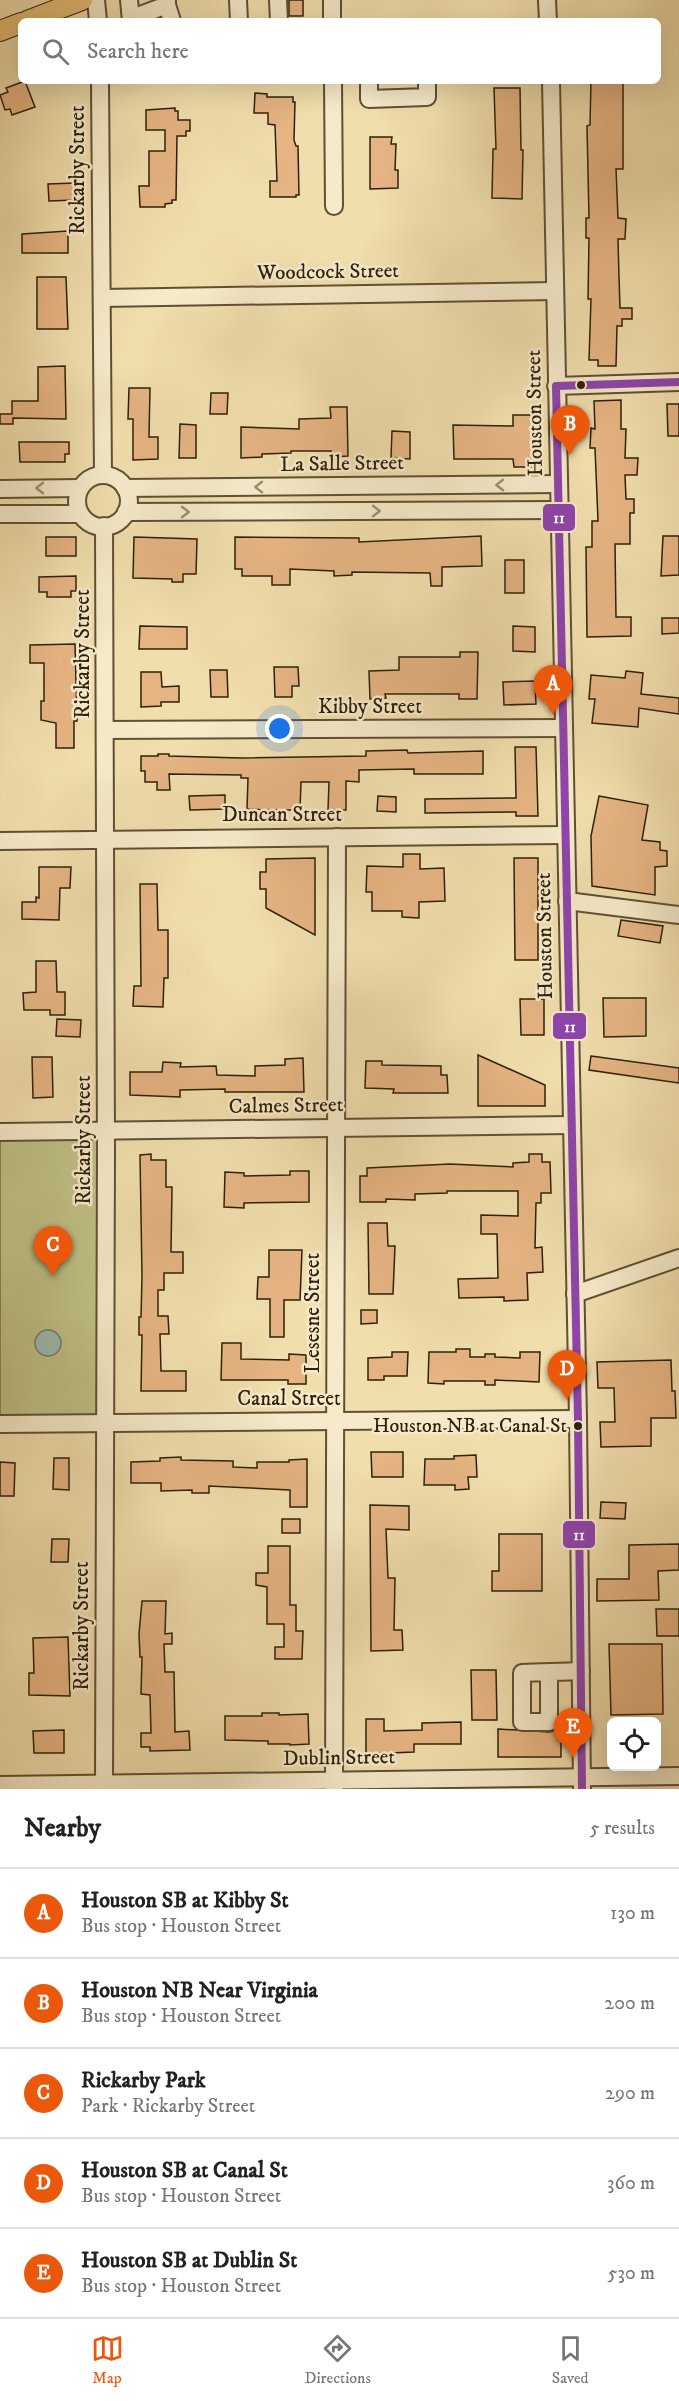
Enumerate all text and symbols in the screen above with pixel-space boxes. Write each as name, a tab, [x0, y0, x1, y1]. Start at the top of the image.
search box	[18, 18, 661, 84]
icon: search	[39, 35, 72, 68]
text: Search here	[87, 38, 189, 65]
street label: Rickarby Street	[65, 105, 91, 235]
street label: Woodcock Street	[256, 258, 399, 286]
street label: Houston Street	[521, 349, 549, 477]
unlabelled marker	[575, 379, 587, 391]
pin: B	[550, 406, 590, 455]
street label: La Salle Street	[280, 450, 404, 478]
one-way arrow	[495, 479, 504, 491]
one-way arrow	[255, 481, 264, 493]
one-way arrow	[36, 482, 45, 495]
line badge: 11	[542, 503, 576, 532]
one-way arrow	[372, 505, 381, 517]
one-way arrow	[180, 506, 189, 518]
text: 11	[553, 508, 565, 528]
street label: Rickarby Street	[70, 589, 96, 719]
pin: A	[534, 666, 572, 715]
street label: Kibby Street	[318, 694, 422, 720]
your location	[265, 714, 294, 743]
street label: Duncan Street	[222, 802, 342, 828]
street label: Houston Street	[531, 872, 559, 1000]
line badge: 11	[552, 1012, 587, 1040]
text: 11	[564, 1017, 576, 1037]
street label: Rickarby Street	[71, 1075, 97, 1205]
street label: Calmes Street	[228, 1092, 344, 1120]
pin: C	[34, 1226, 72, 1276]
street label: Lesesne Street	[300, 1253, 326, 1373]
pin: D	[548, 1350, 586, 1400]
street label: Canal Street	[237, 1386, 341, 1412]
place label: Houston NB at Canal St	[373, 1414, 567, 1439]
marker: Houston NB at Canal St	[572, 1420, 584, 1432]
line badge: 11	[562, 1520, 596, 1549]
text: 11	[573, 1525, 585, 1545]
street label: Rickarby Street	[69, 1561, 95, 1691]
pin: E	[554, 1708, 592, 1758]
map controls	[607, 1717, 661, 1771]
button: locate	[607, 1717, 661, 1771]
street label: Dublin Street	[283, 1744, 396, 1772]
text: Nearby	[24, 1812, 101, 1845]
text: 5 results	[590, 1816, 655, 1841]
text: Houston SB at Kibby St	[81, 1887, 289, 1914]
text: A	[37, 1901, 50, 1926]
text: 130 m	[610, 1901, 655, 1926]
text: Bus stop · Houston Street	[81, 1914, 281, 1939]
text: Houston NB Near Virginia	[81, 1977, 318, 2004]
text: B	[37, 1991, 50, 2016]
text: 200 m	[604, 1991, 655, 2016]
text: Bus stop · Houston Street	[81, 2004, 281, 2029]
text: Rickarby Park	[81, 2067, 206, 2094]
text: C	[37, 2081, 50, 2106]
text: 290 m	[605, 2081, 655, 2106]
text: Park · Rickarby Street	[81, 2094, 255, 2119]
text: Houston SB at Canal St	[81, 2157, 288, 2184]
text: D	[36, 2171, 51, 2196]
text: 360 m	[607, 2171, 655, 2196]
text: Bus stop · Houston Street	[81, 2184, 281, 2209]
text: Houston SB at Dublin St	[81, 2247, 297, 2274]
text: E	[36, 2261, 51, 2286]
text: 530 m	[608, 2261, 655, 2286]
text: Bus stop · Houston Street	[81, 2274, 281, 2299]
tab: Map	[91, 2332, 124, 2388]
tab: Directions	[305, 2332, 371, 2388]
tab: Saved	[552, 2332, 589, 2388]

